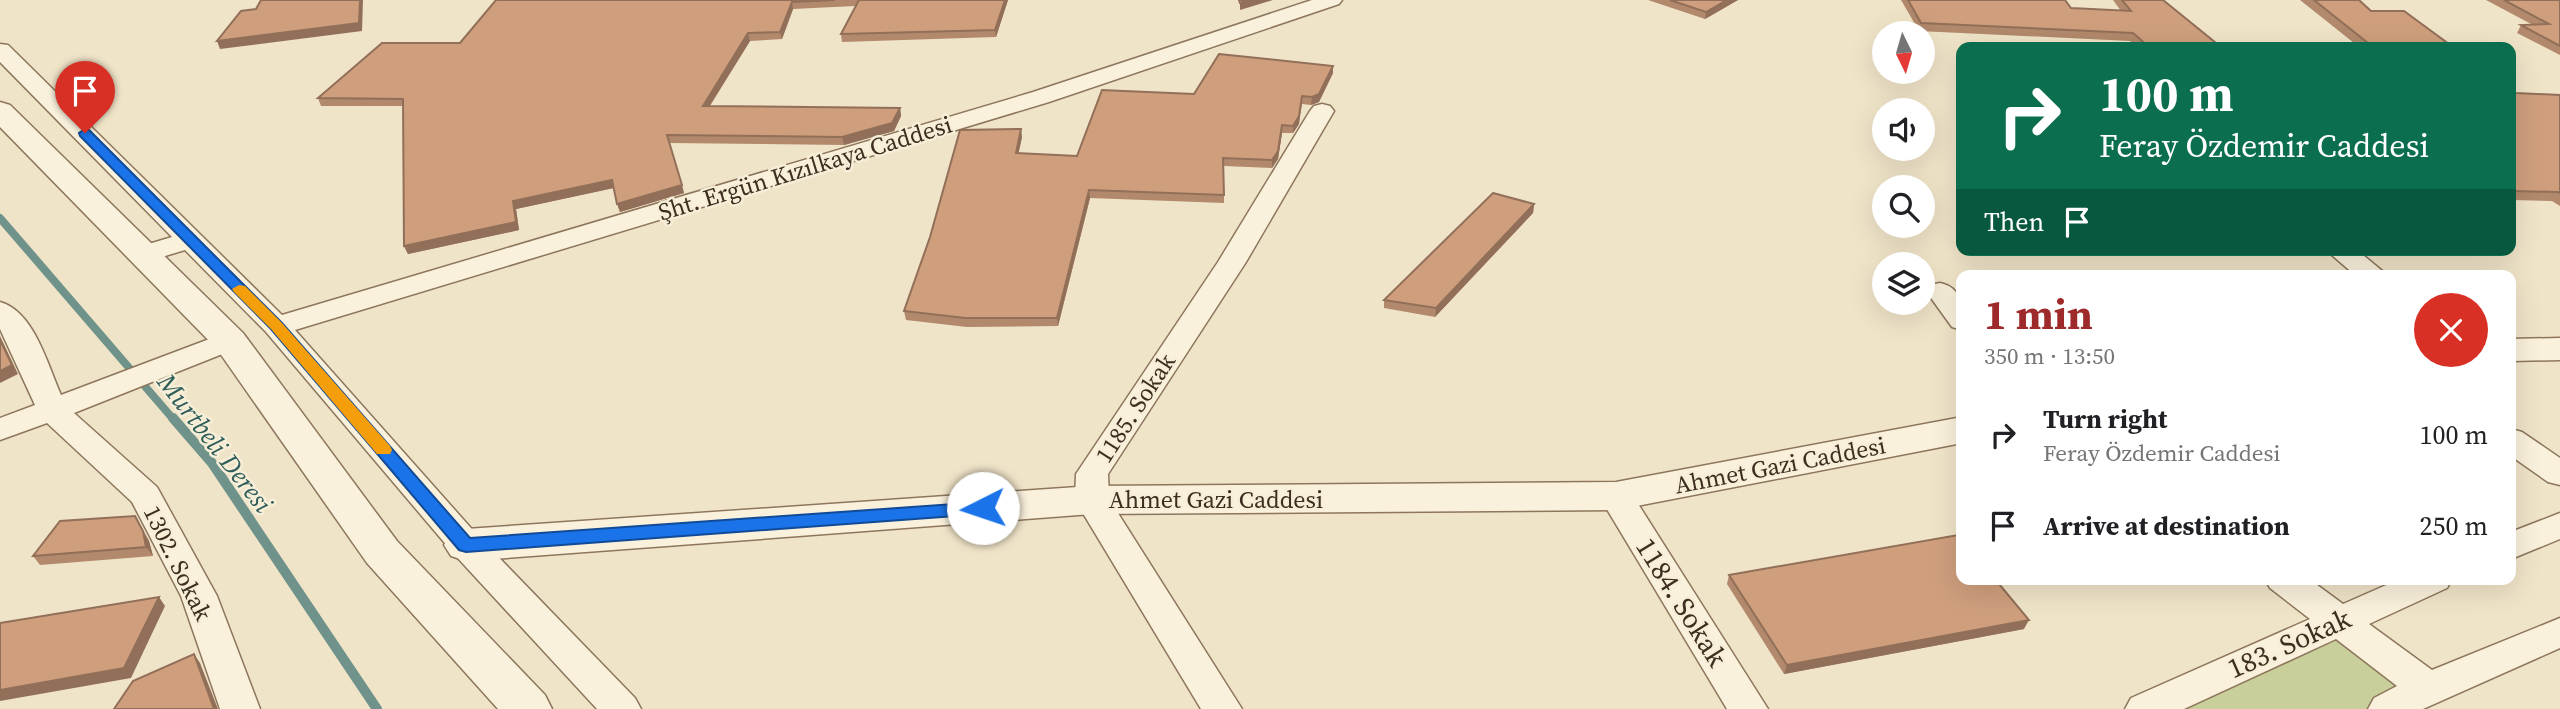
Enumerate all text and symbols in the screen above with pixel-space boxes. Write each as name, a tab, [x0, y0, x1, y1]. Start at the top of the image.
north arrow	[1872, 21, 1936, 84]
map controls	[1872, 21, 1935, 315]
text: 100 m	[2099, 60, 2234, 127]
pin	[55, 61, 115, 133]
icon: right	[1984, 70, 2075, 161]
icon: arrive	[66, 72, 104, 110]
button: sound	[1872, 98, 1935, 161]
street label: Şht. Ergün Kızılkaya Caddesi	[654, 108, 956, 228]
text: Feray Özdemir Caddesi	[2099, 124, 2429, 168]
button: search	[1872, 175, 1935, 238]
icon: arrive	[2058, 203, 2096, 241]
text: Then	[1984, 204, 2044, 240]
button: layers	[1872, 252, 1935, 315]
text: 1 min	[1984, 285, 2093, 343]
button: close	[2414, 293, 2488, 367]
text: 350 m · 13:50	[1984, 340, 2115, 372]
street label: 1185. Sokak	[1087, 346, 1183, 469]
water label: Murtbeli Deresi	[148, 365, 281, 520]
text: Turn right	[2043, 401, 2167, 437]
icon: right	[1984, 416, 2022, 454]
text: 100 m	[2420, 417, 2488, 453]
street label: Ahmet Gazi Caddesi	[1672, 428, 1888, 502]
text: Feray Özdemir Caddesi	[2043, 437, 2280, 469]
position arrow	[946, 471, 1020, 545]
street label: Ahmet Gazi Caddesi	[1109, 483, 1323, 516]
street label: 1302. Sokak	[136, 500, 220, 627]
icon: arrive	[1984, 507, 2022, 545]
text: Arrive at destination	[2043, 508, 2290, 544]
text: 250 m	[2420, 508, 2488, 544]
street label: 1184. Sokak	[1627, 530, 1737, 674]
street label: 183. Sokak	[2221, 599, 2357, 687]

